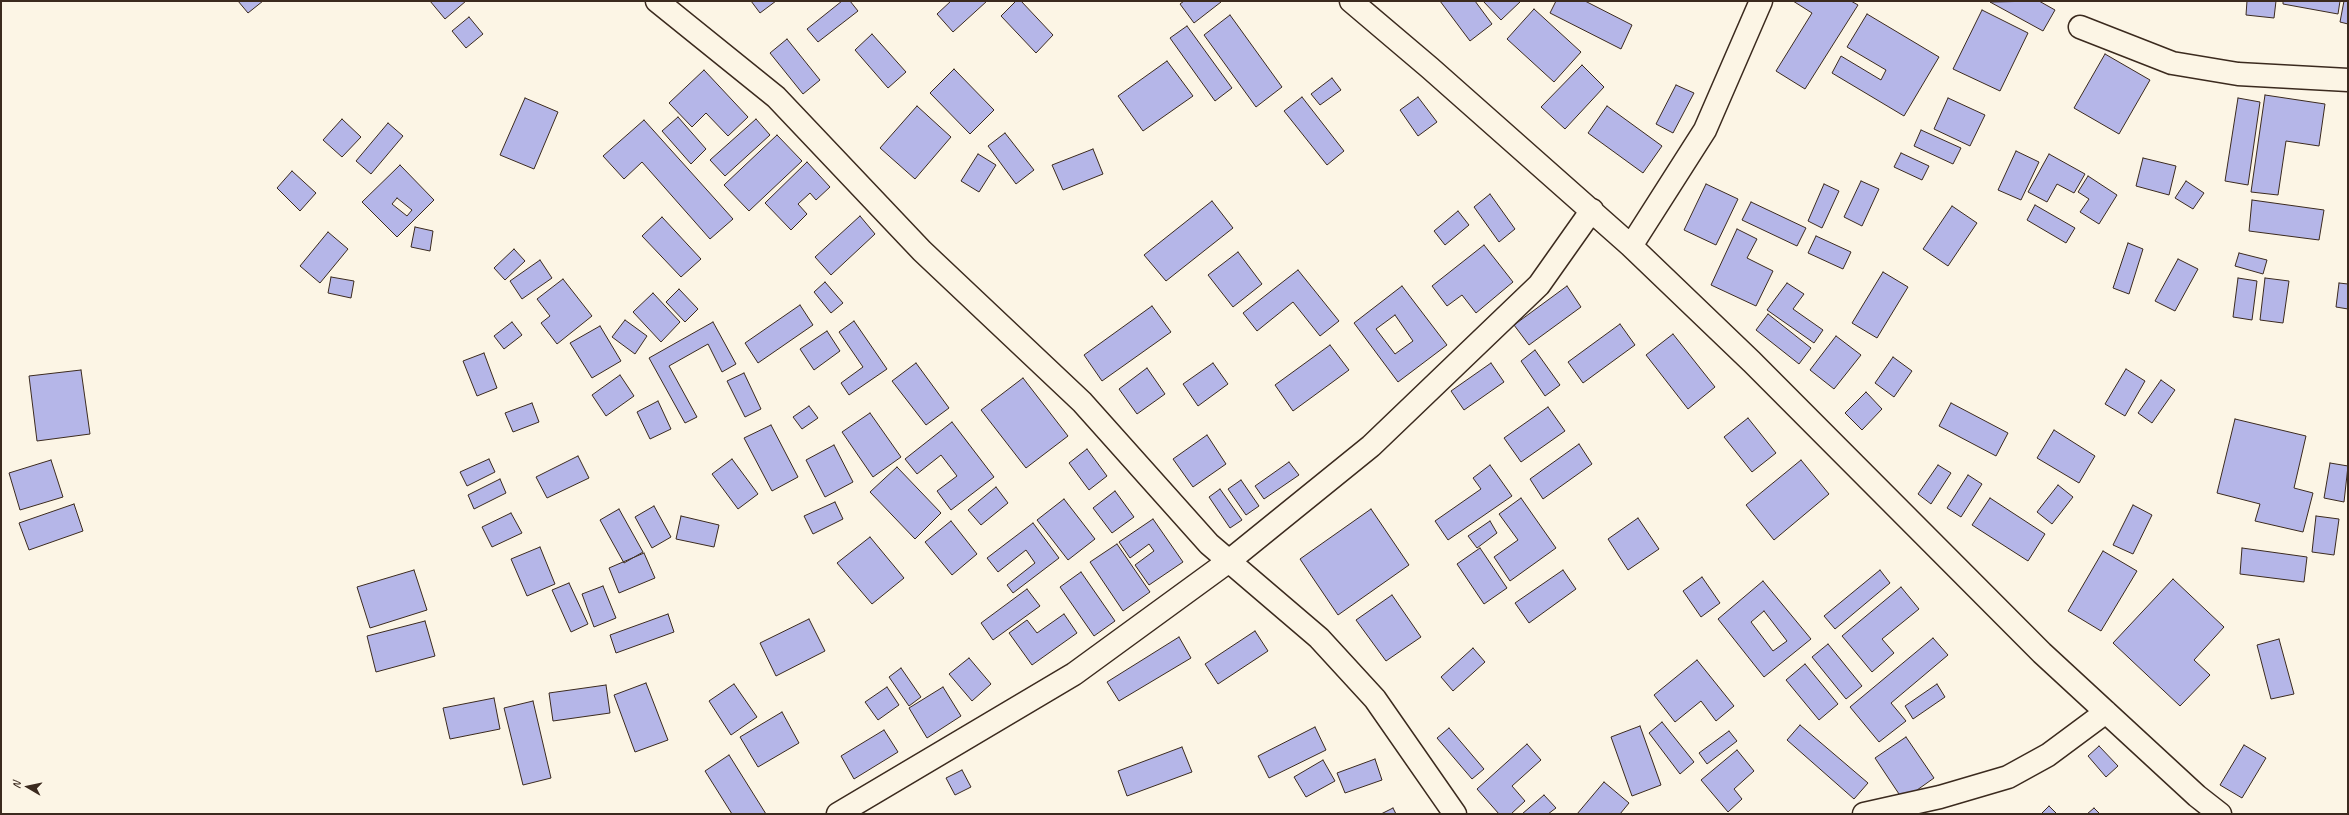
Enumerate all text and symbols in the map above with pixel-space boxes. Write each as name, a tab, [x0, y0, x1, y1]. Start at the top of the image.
north arrow	[8, 767, 48, 807]
text: N	[9, 781, 24, 790]

